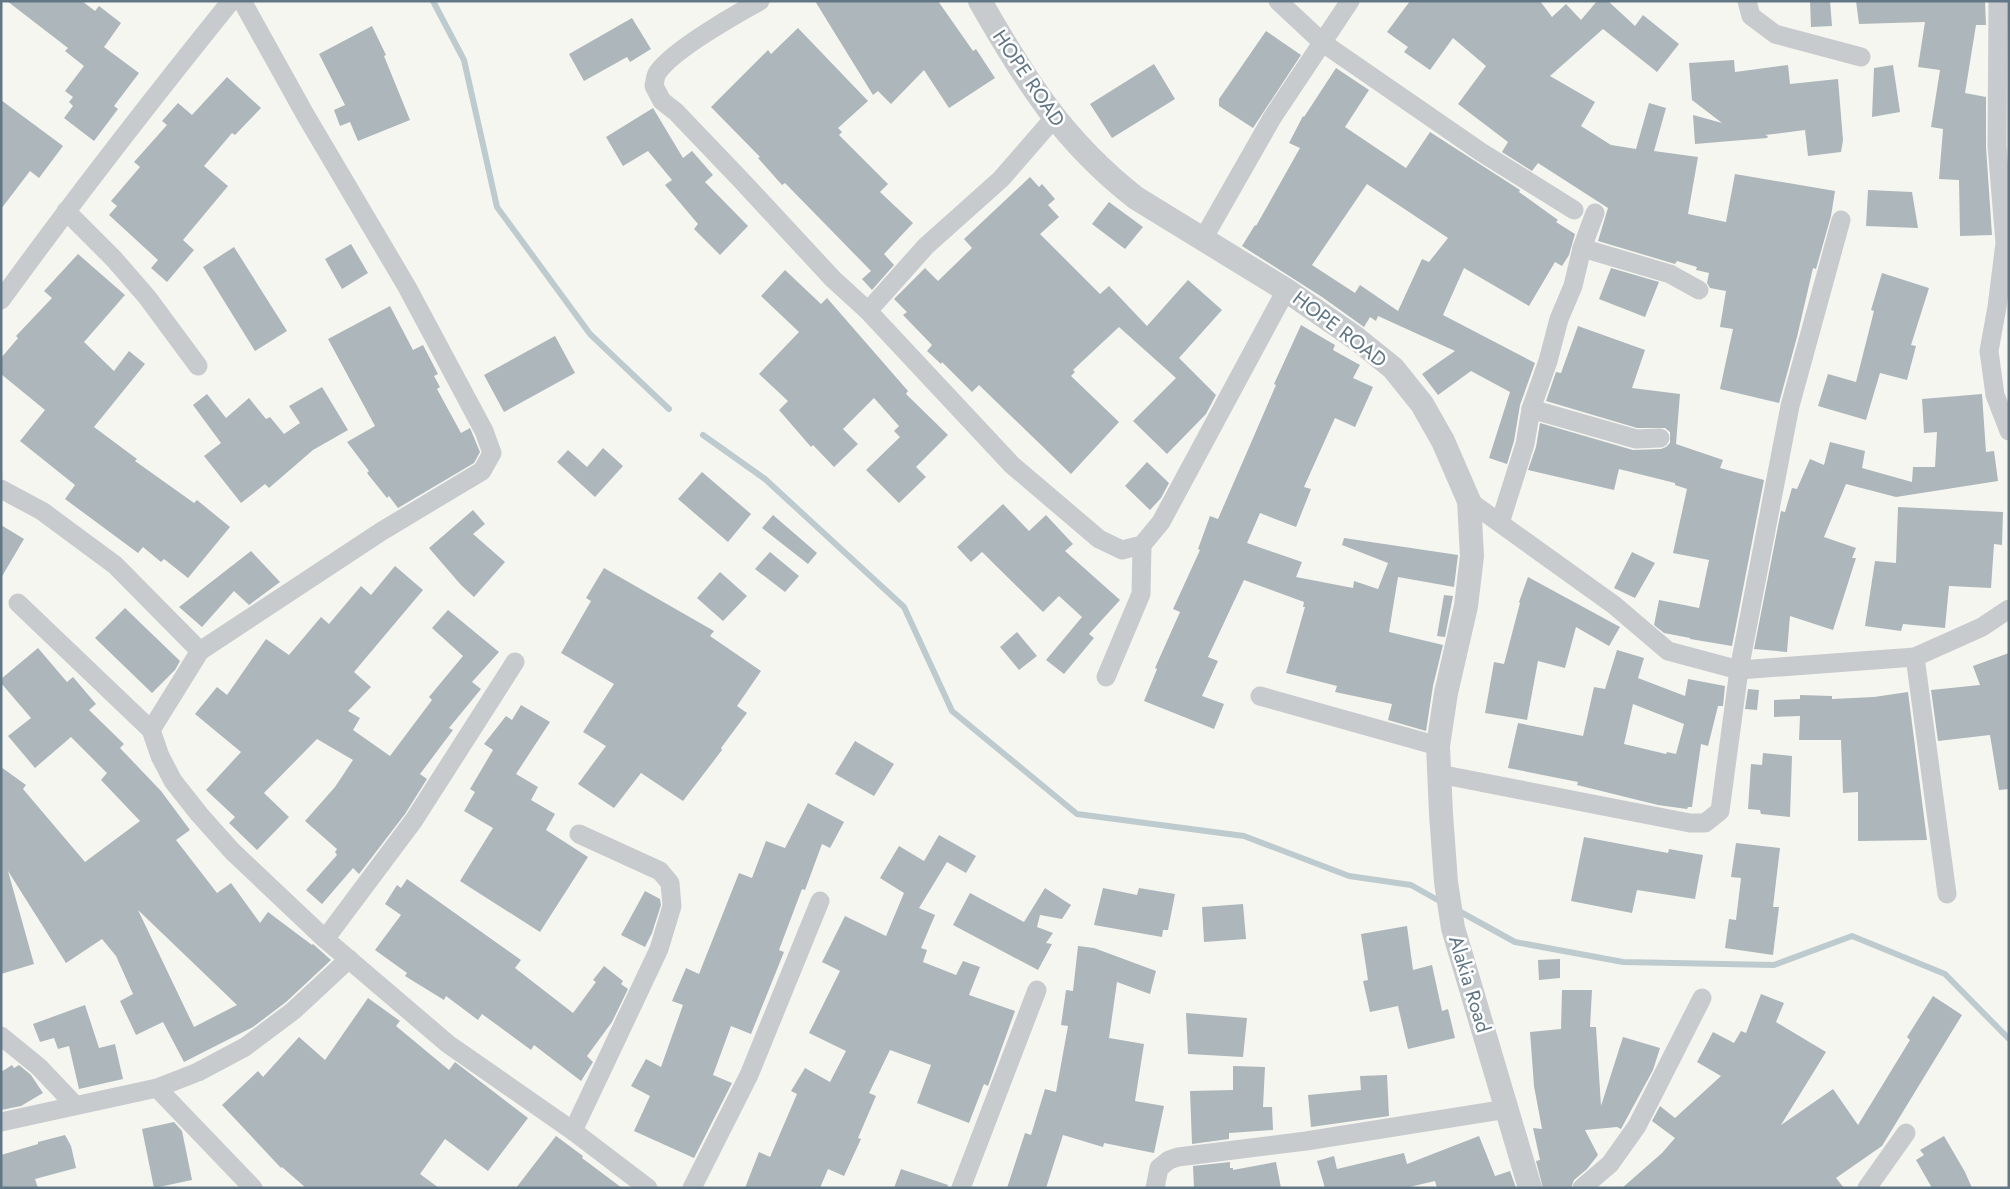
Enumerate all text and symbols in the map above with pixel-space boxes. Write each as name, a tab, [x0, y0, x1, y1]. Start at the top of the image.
street label: HOPE ROAD	[985, 24, 1072, 133]
street label: HOPE ROAD	[1287, 284, 1393, 374]
street label: Alakia Road	[1441, 932, 1498, 1036]

